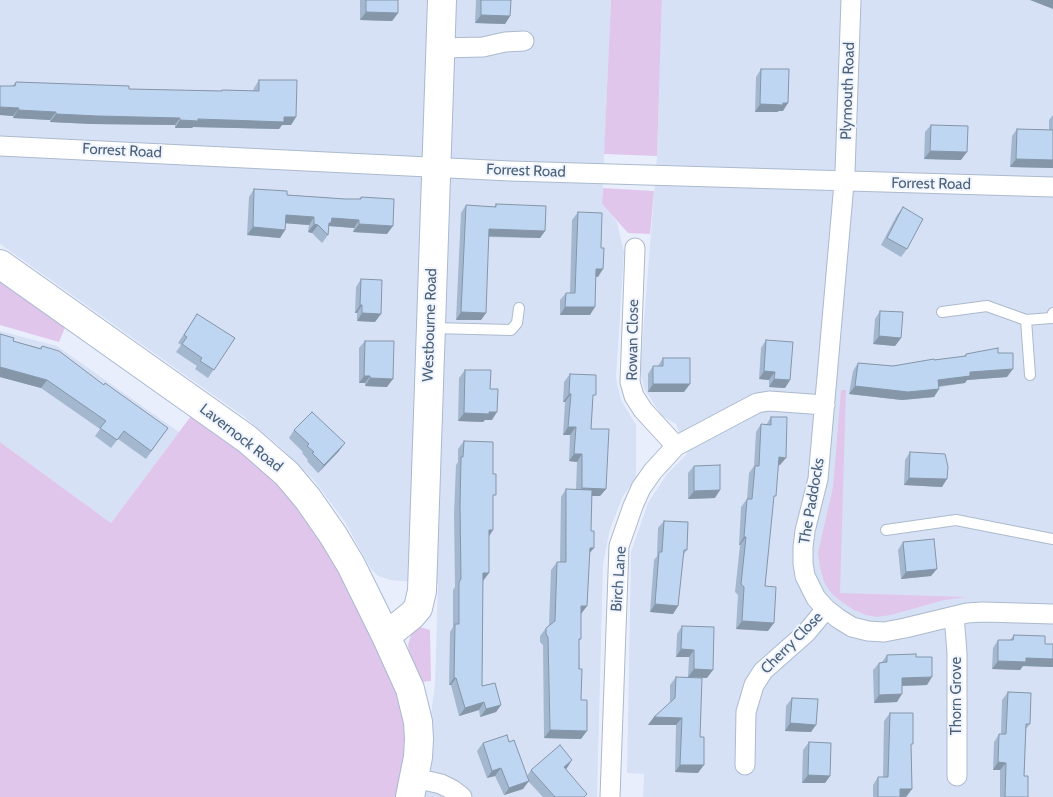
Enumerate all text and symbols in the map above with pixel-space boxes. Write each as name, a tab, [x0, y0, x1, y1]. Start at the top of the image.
street label: Plymouth Road	[837, 42, 859, 140]
street label: Forrest Road	[82, 140, 162, 162]
street label: Forrest Road	[486, 161, 566, 181]
street label: Forrest Road	[891, 174, 971, 194]
street label: Westbourne Road	[419, 268, 441, 382]
street label: Rowan Close	[623, 299, 643, 381]
street label: Lavernock Road	[196, 400, 286, 476]
street label: The Paddocks	[796, 456, 828, 546]
street label: Birch Lane	[608, 546, 630, 612]
street label: Cherry Close	[757, 608, 827, 678]
street label: Thorn Grove	[948, 657, 966, 735]

